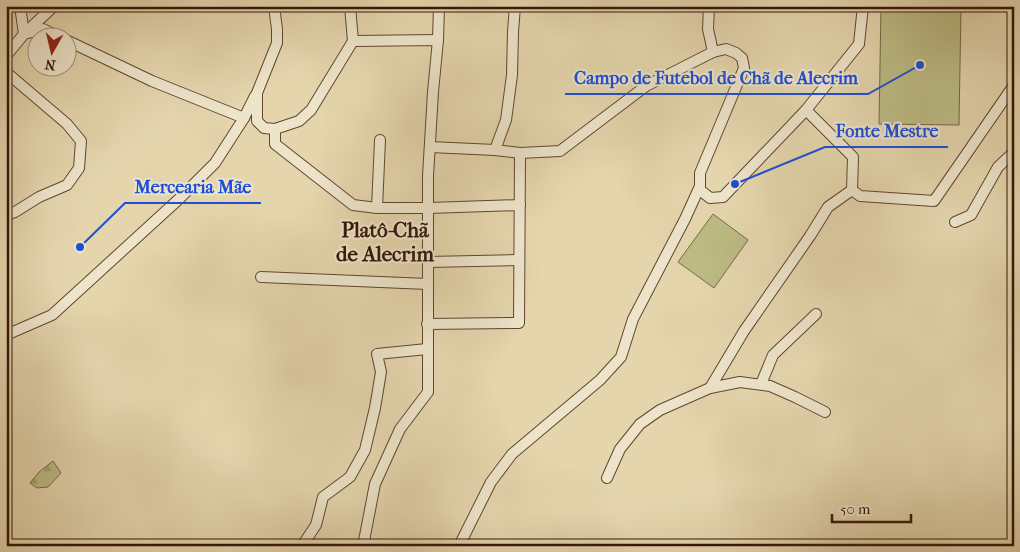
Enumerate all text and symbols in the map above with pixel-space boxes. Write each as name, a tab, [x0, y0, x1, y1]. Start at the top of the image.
north arrow	[28, 28, 78, 78]
text: N	[43, 55, 57, 74]
callout: Campo de Futebol de Chã de Alecrim	[565, 61, 868, 94]
text: Campo de Futebol de Chã de Alecrim	[574, 68, 859, 89]
callout: Fonte Mestre	[825, 114, 948, 147]
text: Fonte Mestre	[835, 121, 938, 142]
callout: Mercearia Mãe	[125, 170, 261, 203]
text: Mercearia Mãe	[134, 177, 251, 198]
district label: Platô-Chã de Alecrim	[336, 218, 434, 266]
scale bar	[832, 492, 911, 524]
text: 50 m	[840, 500, 871, 518]

